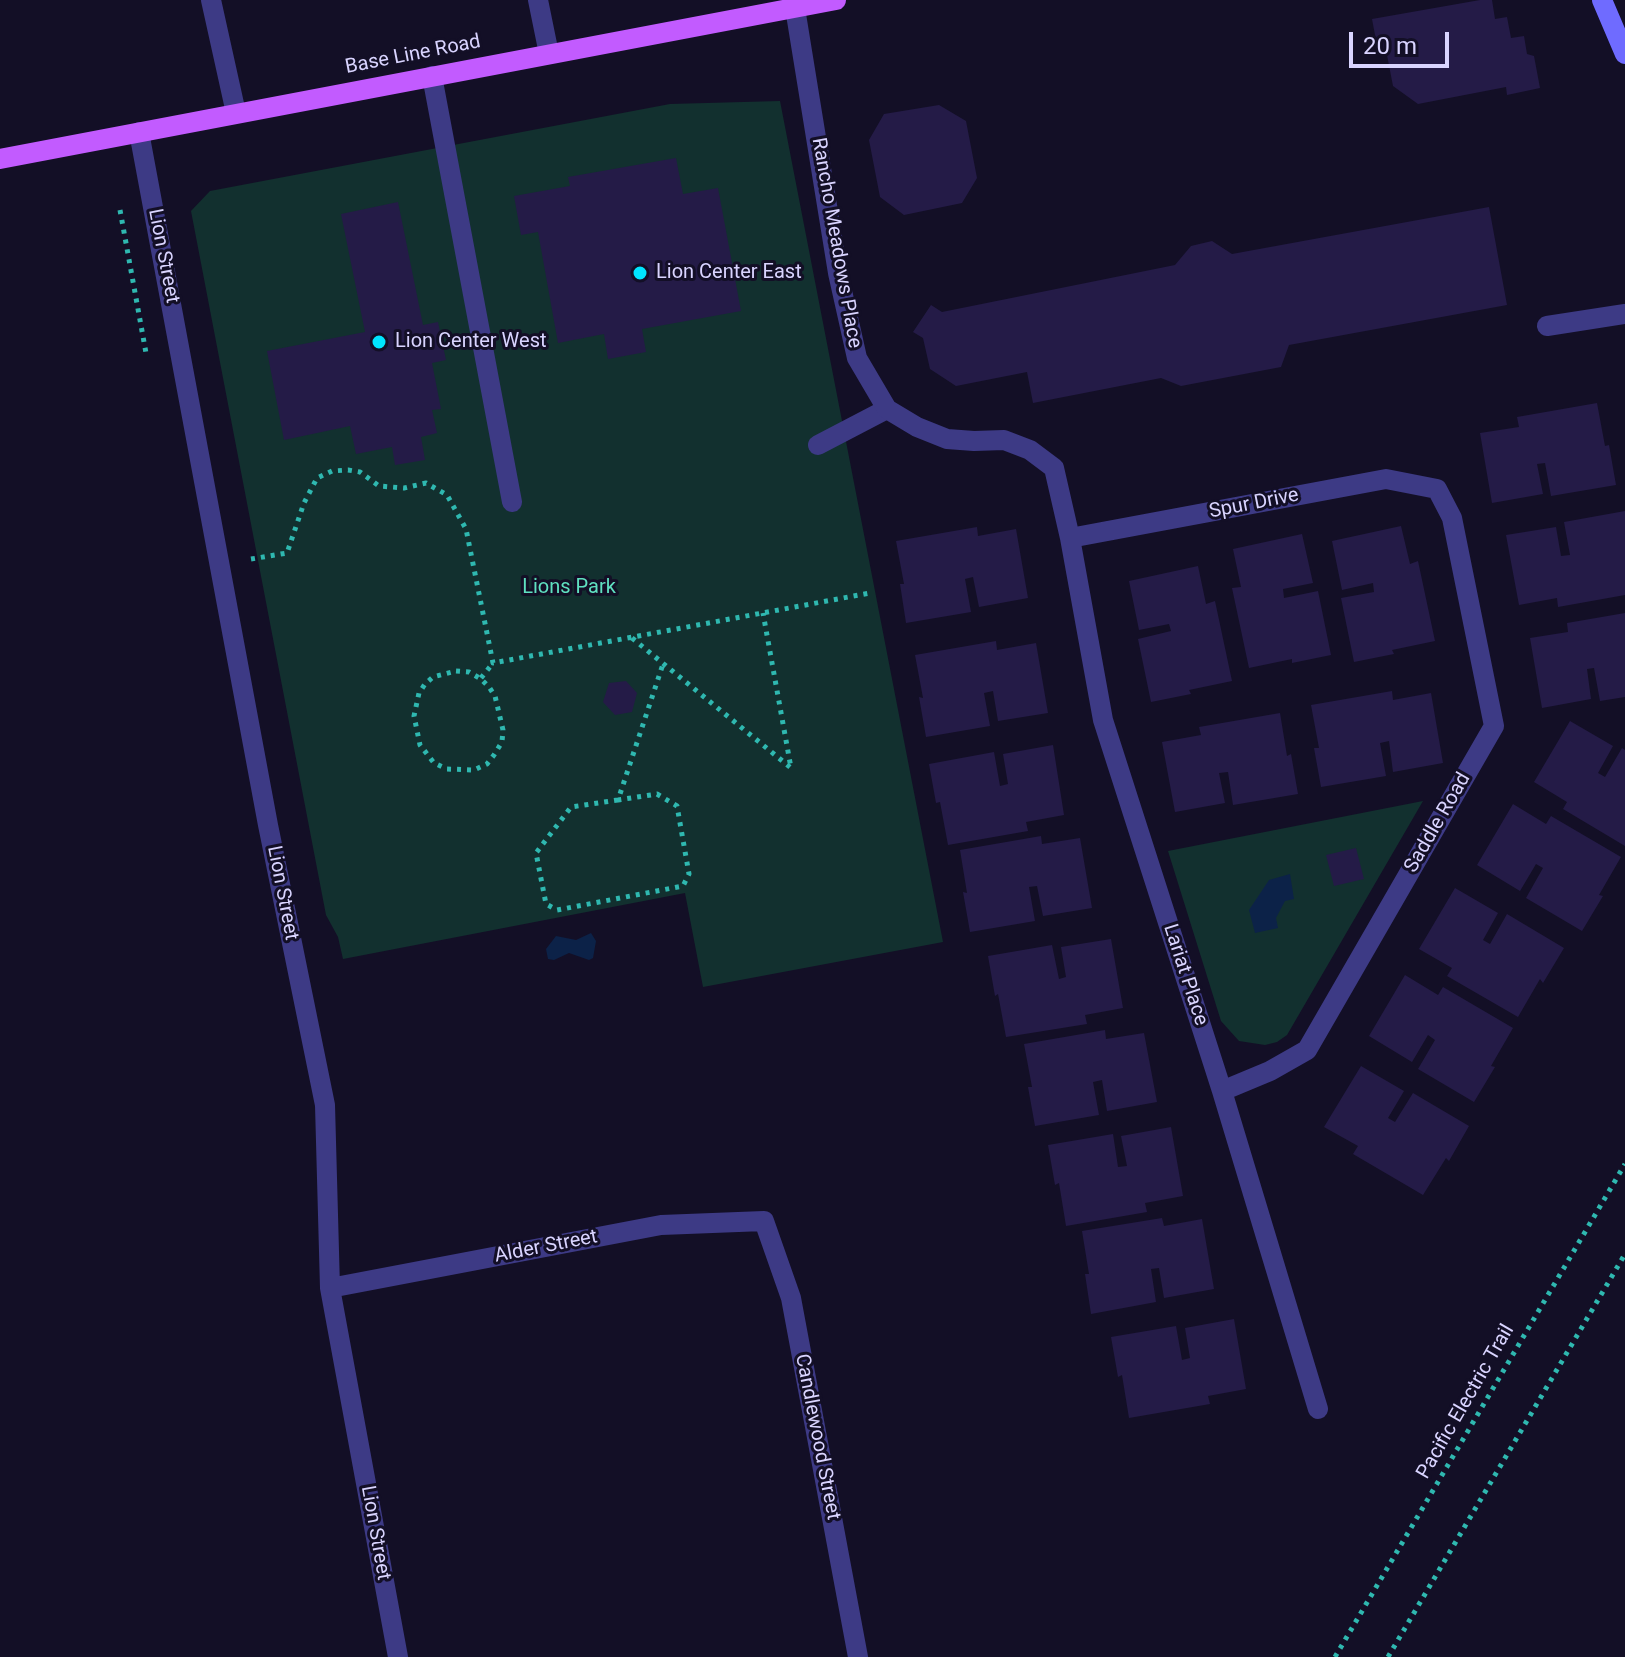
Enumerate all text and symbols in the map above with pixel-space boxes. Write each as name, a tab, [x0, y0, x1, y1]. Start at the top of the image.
scale bar	[1353, 16, 1453, 66]
street label: Base Line Road	[343, 30, 483, 80]
text: 20 m	[1363, 32, 1417, 60]
street label: Rancho Meadows Place	[806, 136, 866, 350]
street label: Lion Street	[142, 207, 184, 305]
place label: Lion Center East	[656, 261, 802, 285]
marker: Lion Center East	[631, 264, 649, 282]
place label: Lion Center West	[395, 330, 547, 354]
marker: Lion Center West	[370, 333, 388, 351]
street label: Spur Drive	[1207, 484, 1301, 524]
park label: Lions Park	[522, 576, 616, 600]
street label: Saddle Road	[1400, 769, 1476, 877]
street label: Lion Street	[261, 844, 303, 942]
street label: Lariat Place	[1157, 921, 1213, 1029]
street label: Alder Street	[493, 1225, 599, 1269]
street label: Pacific Electric Trail	[1412, 1321, 1520, 1483]
street label: Candlewood Street	[789, 1352, 845, 1522]
street label: Lion Street	[355, 1484, 395, 1582]

